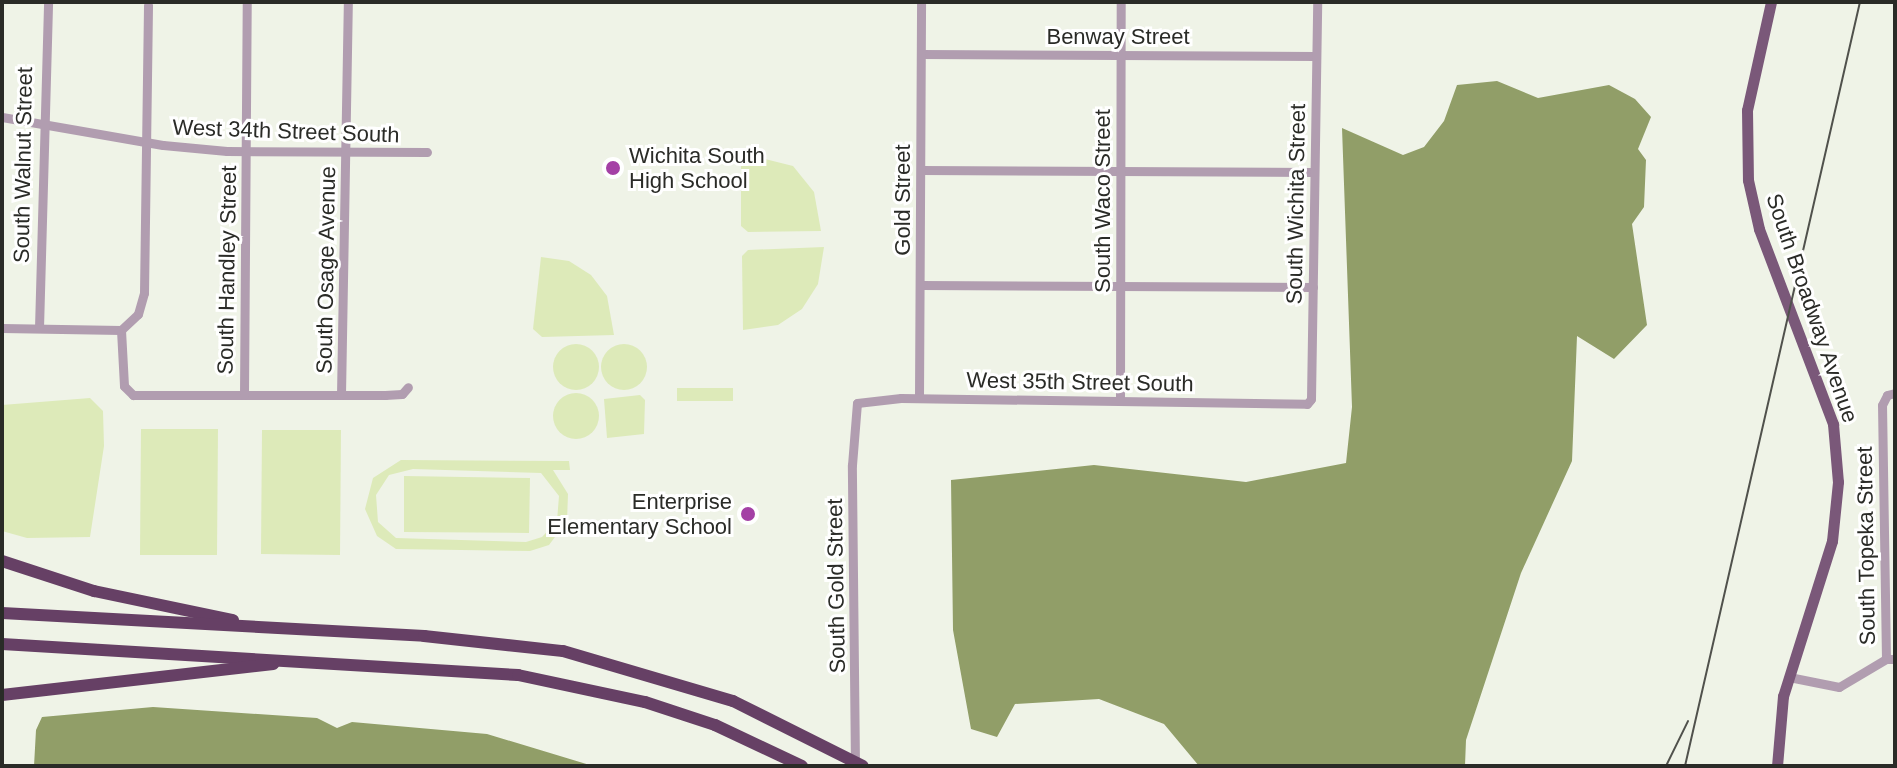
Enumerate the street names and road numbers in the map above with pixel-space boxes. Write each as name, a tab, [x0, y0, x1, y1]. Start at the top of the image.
street label: Benway Street	[1046, 24, 1190, 50]
street label: South Walnut Street	[8, 67, 38, 263]
street label: South Wichita Street	[1281, 104, 1311, 304]
street label: South Waco Street	[1090, 109, 1116, 293]
street label: West 34th Street South	[172, 114, 400, 148]
street label: Gold Street	[890, 144, 916, 256]
street label: South Handley Street	[212, 165, 242, 375]
street label: South Osage Avenue	[311, 165, 341, 375]
street label: South Broadway Avenue	[1760, 189, 1864, 427]
street label: West 35th Street South	[966, 367, 1194, 397]
street label: South Topeka Street	[1851, 446, 1881, 646]
street label: South Gold Street	[821, 498, 851, 674]

